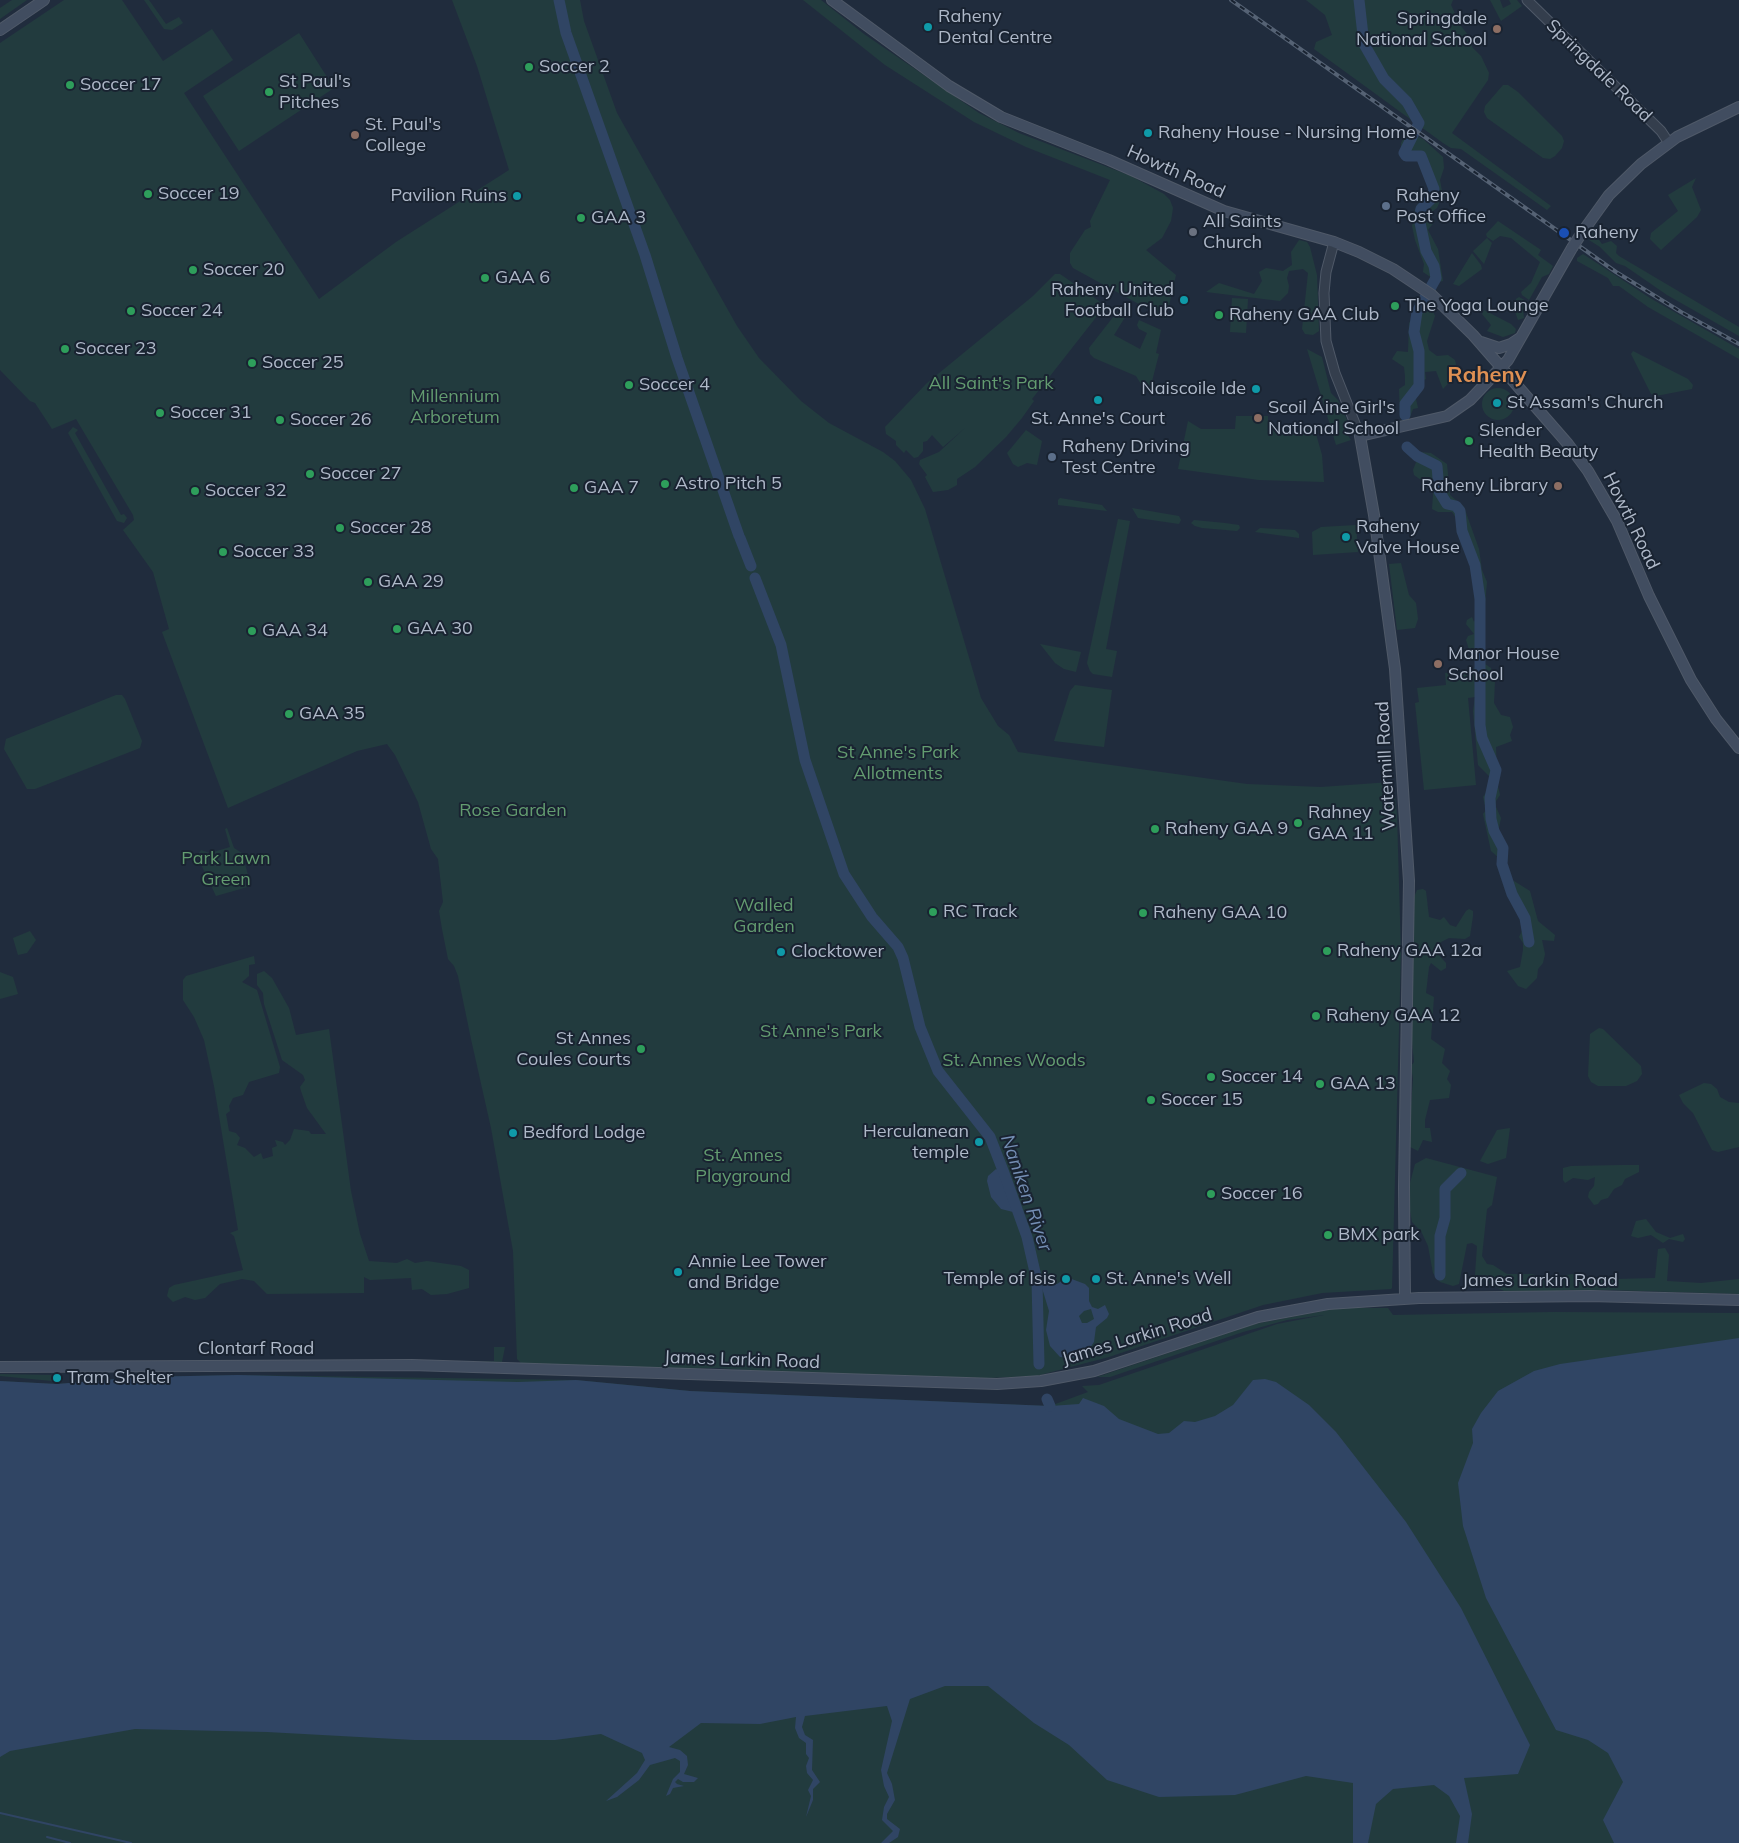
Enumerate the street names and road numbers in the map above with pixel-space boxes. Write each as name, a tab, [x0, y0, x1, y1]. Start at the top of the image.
street label: Springdale Road	[1542, 15, 1656, 127]
street label: Howth Road	[1123, 141, 1229, 203]
street label: Howth Road	[1598, 469, 1664, 573]
street label: Watermill Road	[1372, 701, 1400, 831]
street label: James Larkin Road	[1462, 1270, 1618, 1292]
street label: James Larkin Road	[1059, 1304, 1215, 1370]
street label: Clontarf Road	[198, 1338, 314, 1360]
street label: James Larkin Road	[664, 1346, 820, 1374]

